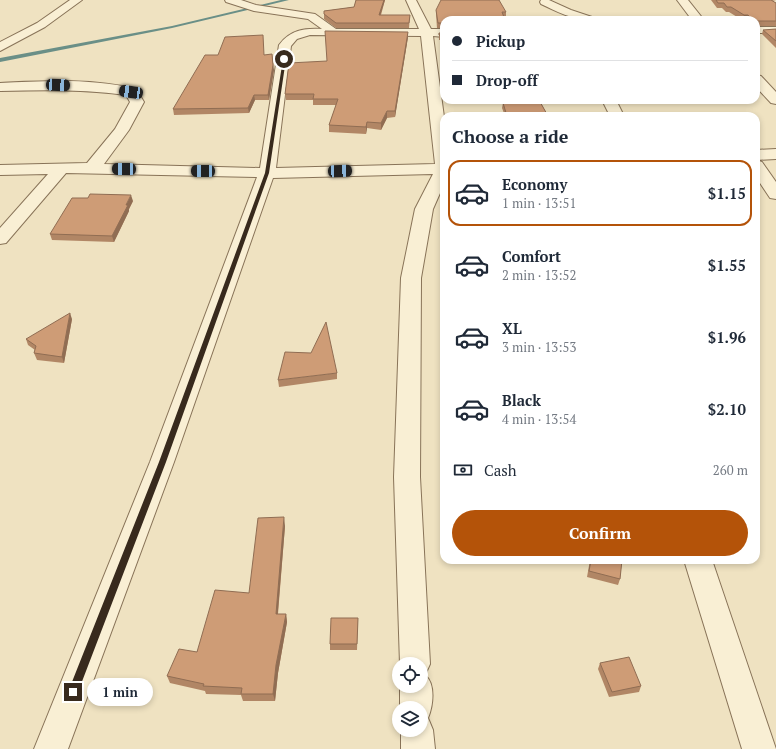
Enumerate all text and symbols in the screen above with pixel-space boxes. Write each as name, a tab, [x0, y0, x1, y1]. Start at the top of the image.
text: Pickup	[476, 31, 525, 51]
route start	[275, 50, 293, 68]
text: Drop-off	[476, 70, 538, 90]
car	[46, 78, 70, 92]
car	[118, 84, 144, 100]
text: Choose a ride	[452, 124, 568, 148]
car	[112, 163, 136, 175]
car	[191, 165, 215, 177]
car	[328, 165, 352, 177]
text: Economy	[502, 174, 567, 194]
icon: car	[454, 175, 490, 211]
text: $1.15	[708, 183, 746, 203]
text: 1 min · 13:51	[502, 194, 576, 212]
text: Comfort	[502, 246, 561, 266]
icon: car	[454, 247, 490, 283]
text: $1.55	[708, 255, 746, 275]
text: 2 min · 13:52	[502, 266, 576, 284]
text: XL	[502, 318, 522, 338]
icon: car	[454, 319, 490, 355]
text: $1.96	[708, 327, 746, 347]
text: 3 min · 13:53	[502, 338, 576, 356]
text: Black	[502, 390, 541, 410]
icon: car	[454, 391, 490, 427]
text: $2.10	[708, 399, 746, 419]
text: 4 min · 13:54	[502, 410, 576, 428]
icon: cash	[452, 459, 474, 481]
text: Cash	[484, 460, 517, 480]
text: 260 m	[713, 461, 748, 479]
button: Confirm	[452, 510, 748, 556]
map controls	[392, 657, 428, 737]
button: locate	[392, 657, 428, 693]
callout: 1 min	[87, 678, 153, 706]
route end	[64, 683, 82, 701]
text: 1 min	[102, 683, 138, 701]
button: layers	[392, 701, 428, 737]

